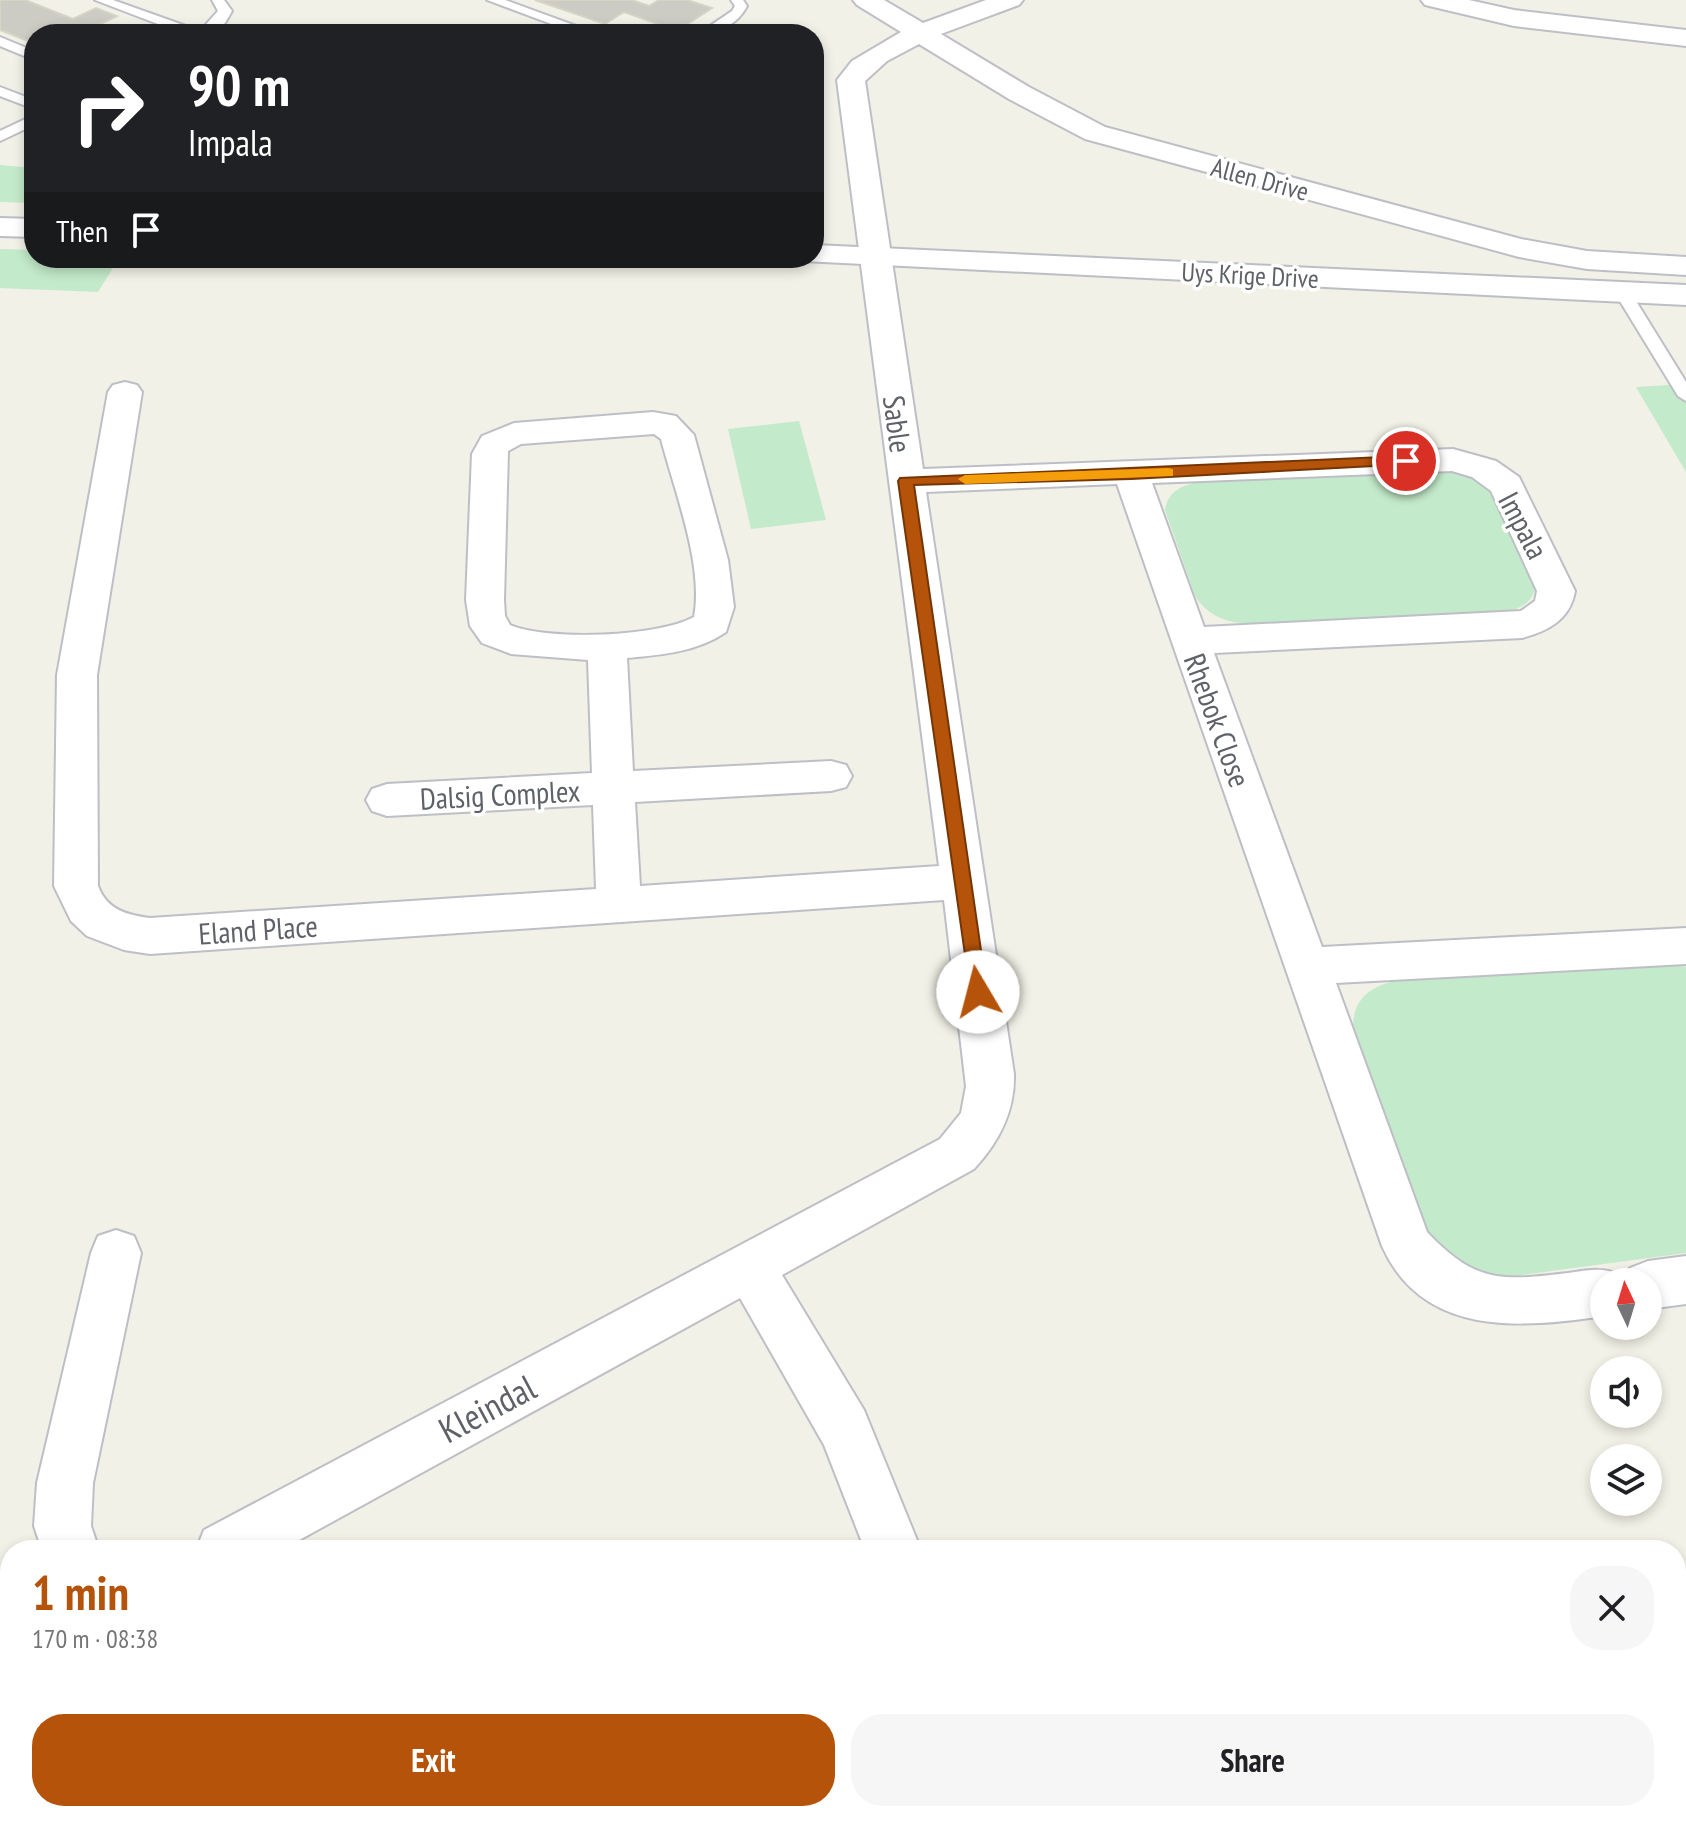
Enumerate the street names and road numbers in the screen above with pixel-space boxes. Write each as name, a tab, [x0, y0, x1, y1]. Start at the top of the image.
street label: Allen Drive	[1208, 150, 1312, 208]
street label: Uys Krige Drive	[1181, 255, 1319, 295]
street label: Sable	[875, 393, 921, 455]
street label: Impala	[1490, 485, 1558, 565]
street label: Rhebok Close	[1176, 648, 1260, 792]
street label: Dalsig Complex	[419, 770, 581, 818]
street label: Eland Place	[197, 905, 319, 953]
street label: Kleindal	[430, 1363, 544, 1453]

